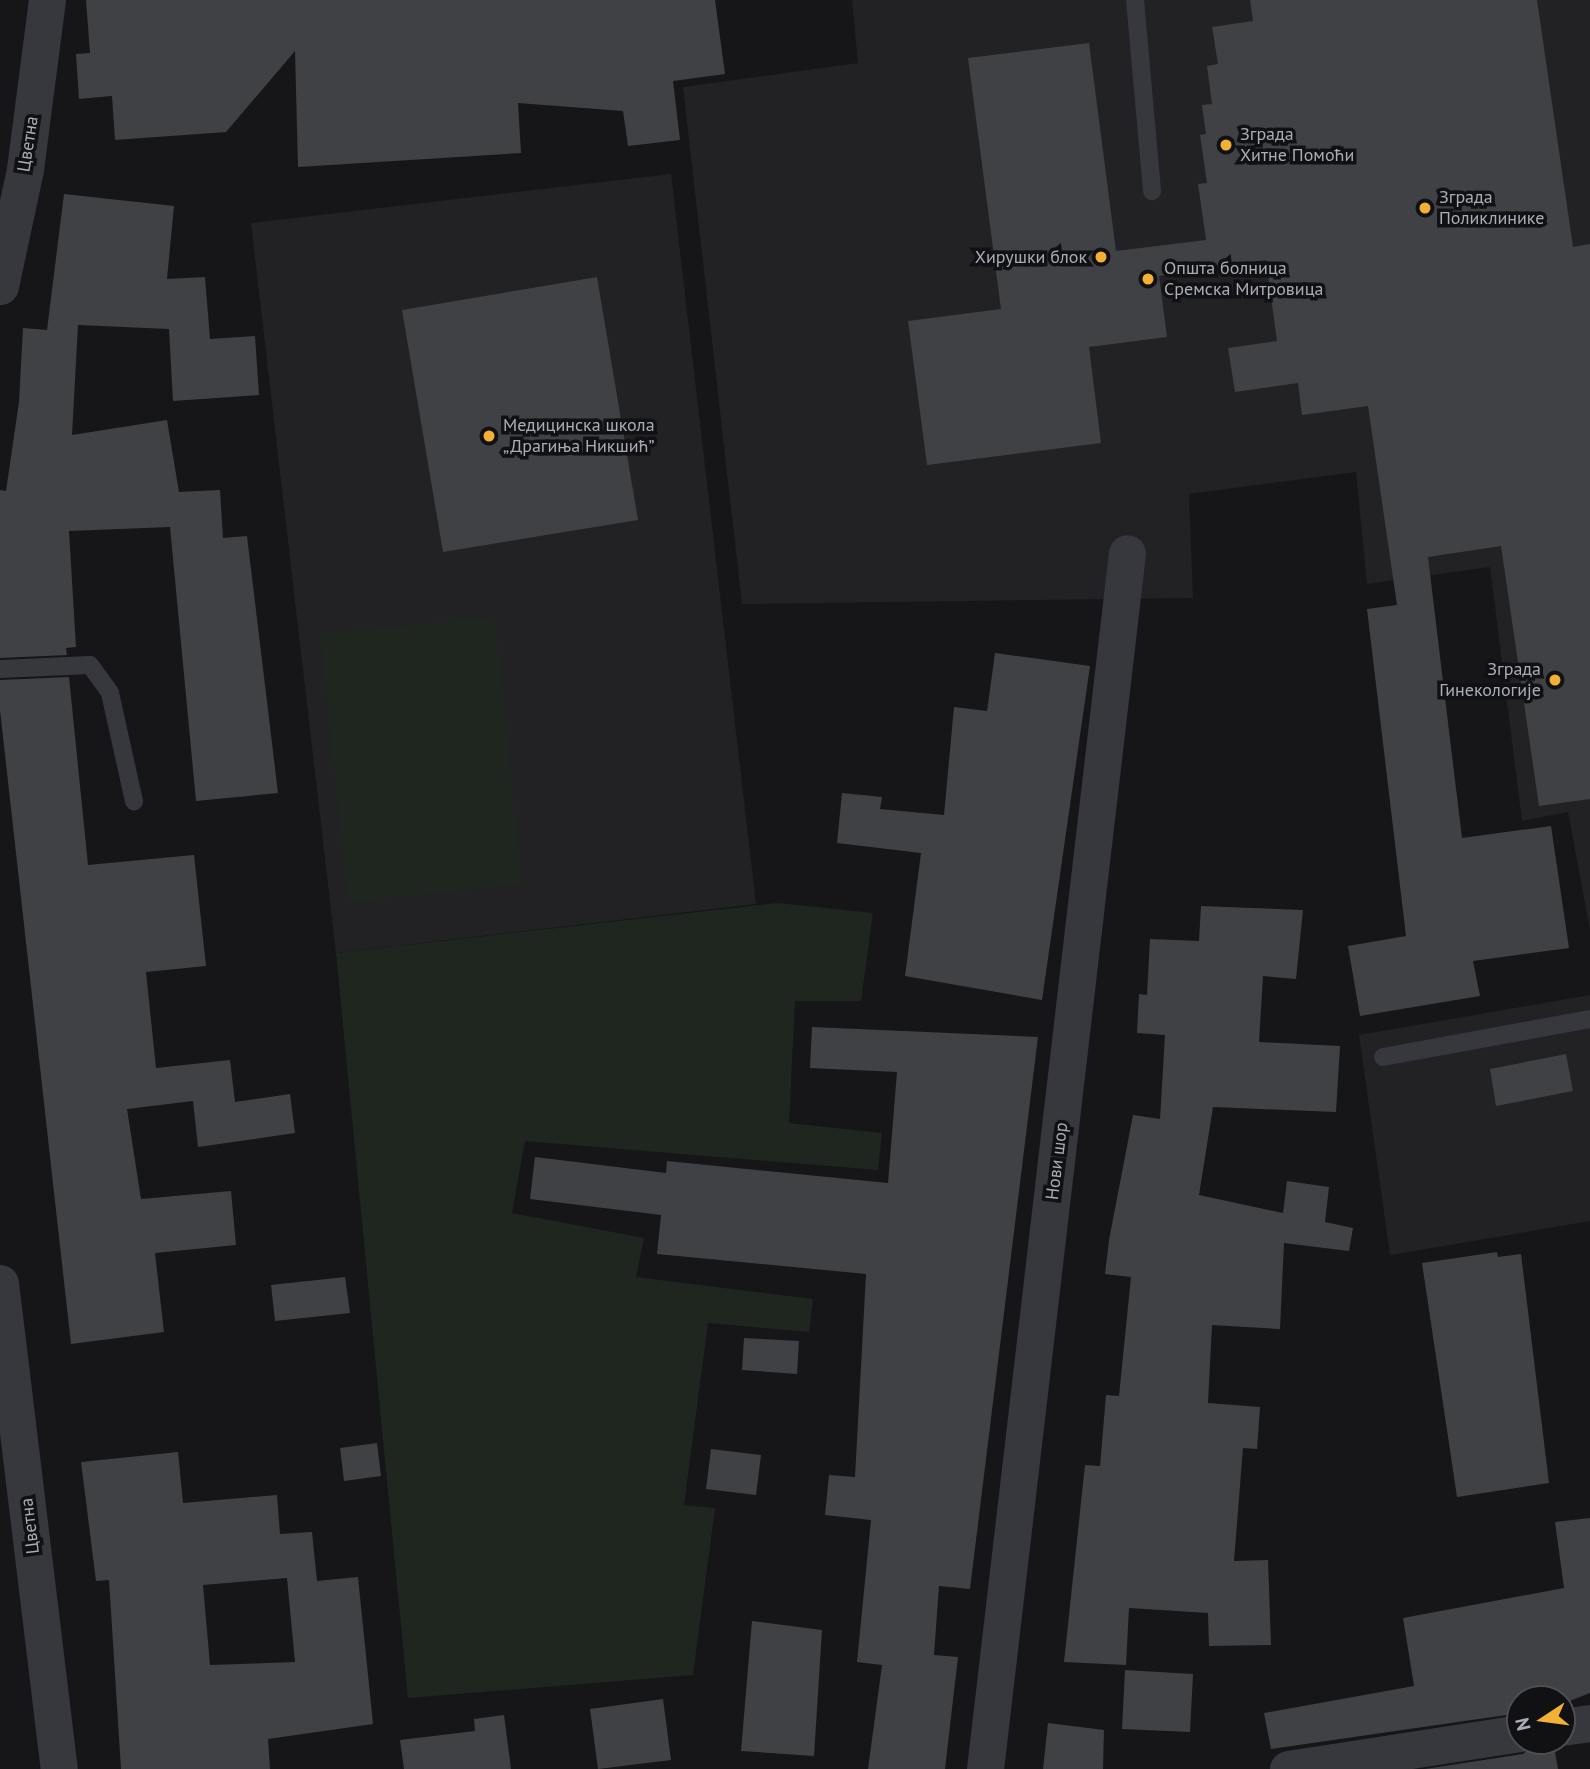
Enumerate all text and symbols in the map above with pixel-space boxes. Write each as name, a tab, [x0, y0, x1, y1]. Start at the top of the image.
street label: Цветна	[13, 115, 43, 173]
place label: Зграда Хитне Помоћи	[1240, 124, 1354, 166]
marker: Зграда Хитне Помоћи	[1218, 137, 1234, 153]
place label: Зграда Поликлинике	[1439, 187, 1544, 230]
marker: Зграда Поликлинике	[1417, 200, 1433, 216]
place label: Хирушки блок	[975, 246, 1087, 268]
marker: Хирушки блок	[1093, 249, 1109, 265]
place label: Општа болница Сремска Митровица	[1164, 258, 1323, 300]
marker: Општа болница Сремска Митровица	[1138, 269, 1158, 289]
place label: Медицинска школа „Драгиња Никшић”	[503, 415, 655, 458]
marker: Медицинска школа „Драгиња Никшић”	[481, 428, 497, 444]
place label: Зграда Гинекологије	[1439, 659, 1541, 702]
marker: Зграда Гинекологије	[1547, 672, 1563, 688]
street label: Нови шор	[1042, 1121, 1072, 1201]
street label: Цветна	[16, 1497, 44, 1555]
north arrow	[1506, 1685, 1576, 1755]
text: N	[1509, 1716, 1536, 1733]

